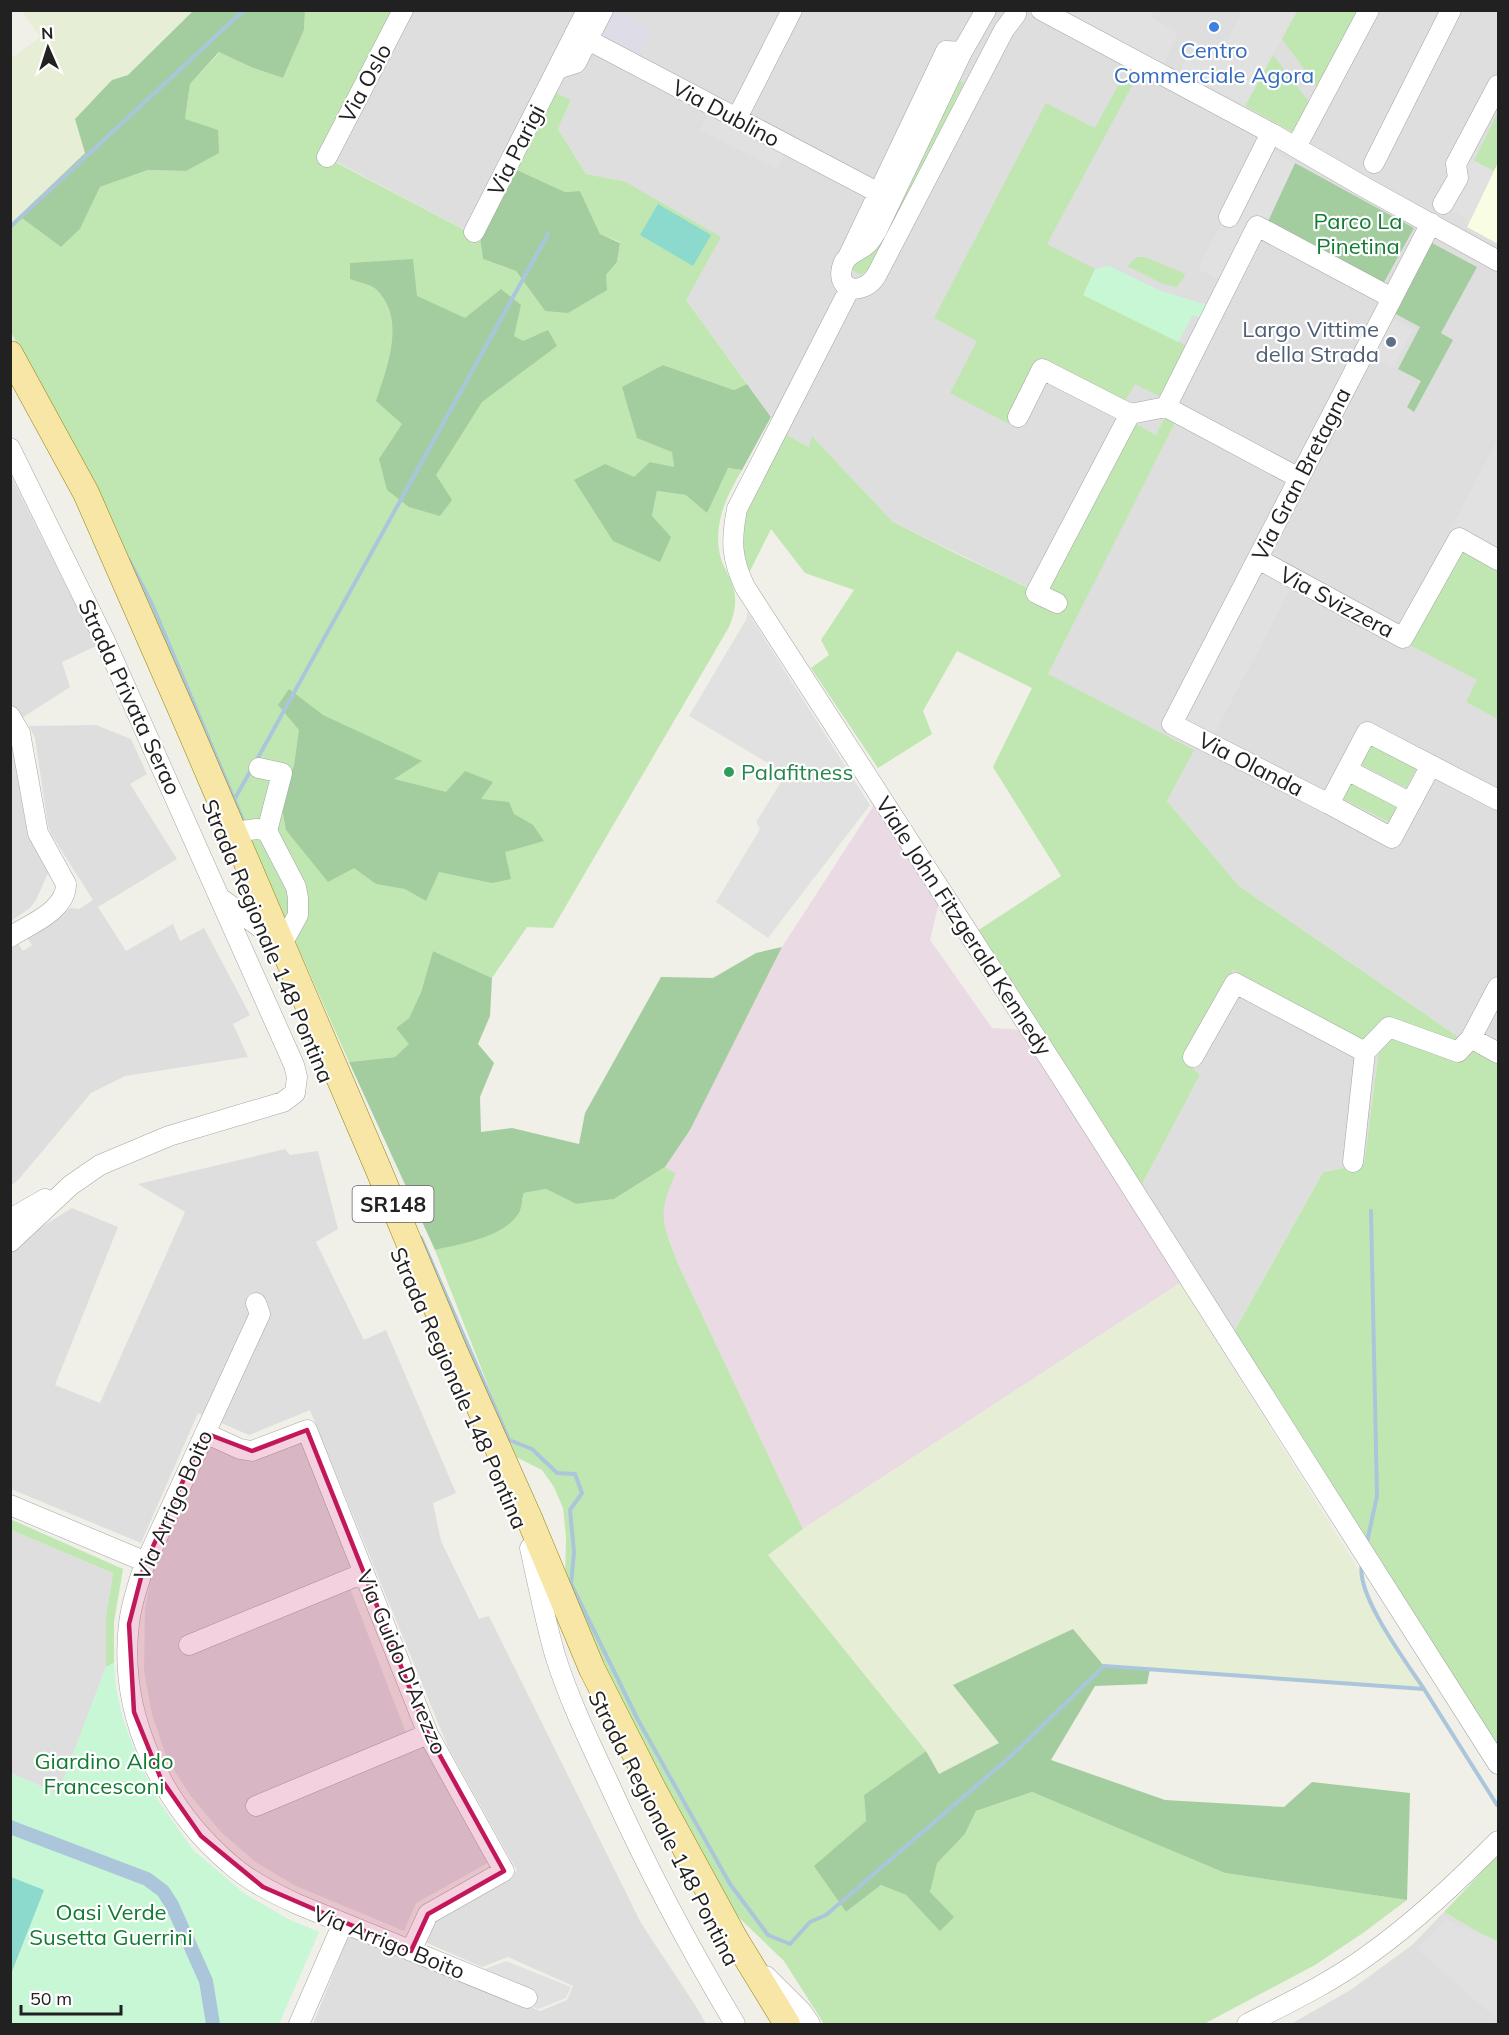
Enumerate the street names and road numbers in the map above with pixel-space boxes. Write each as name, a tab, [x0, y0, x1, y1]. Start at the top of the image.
street label: Via Oslo	[333, 39, 397, 127]
street label: Via Dublino	[667, 73, 785, 153]
street label: Via Parigi	[481, 100, 551, 200]
street label: Via Gran Bretagna	[1245, 383, 1357, 565]
street label: Via Svizzera	[1275, 560, 1399, 644]
street label: Strada Privata Serao	[72, 595, 188, 799]
street label: Via Olanda	[1194, 726, 1308, 802]
street label: Viale John Fitzgerald Kennedy	[870, 791, 1059, 1061]
street label: Strada Regionale 148 Pontina	[195, 795, 341, 1087]
road number: SR148	[352, 1186, 434, 1222]
street label: Strada Regionale 148 Pontina	[384, 1243, 534, 1533]
street label: Via Arrigo Boito	[127, 1426, 219, 1584]
street label: Via Guido D'Arezzo	[351, 1566, 453, 1758]
street label: Strada Regionale 148 Pontina	[582, 1686, 746, 1970]
street label: Via Arrigo Boito	[309, 1899, 469, 1985]

